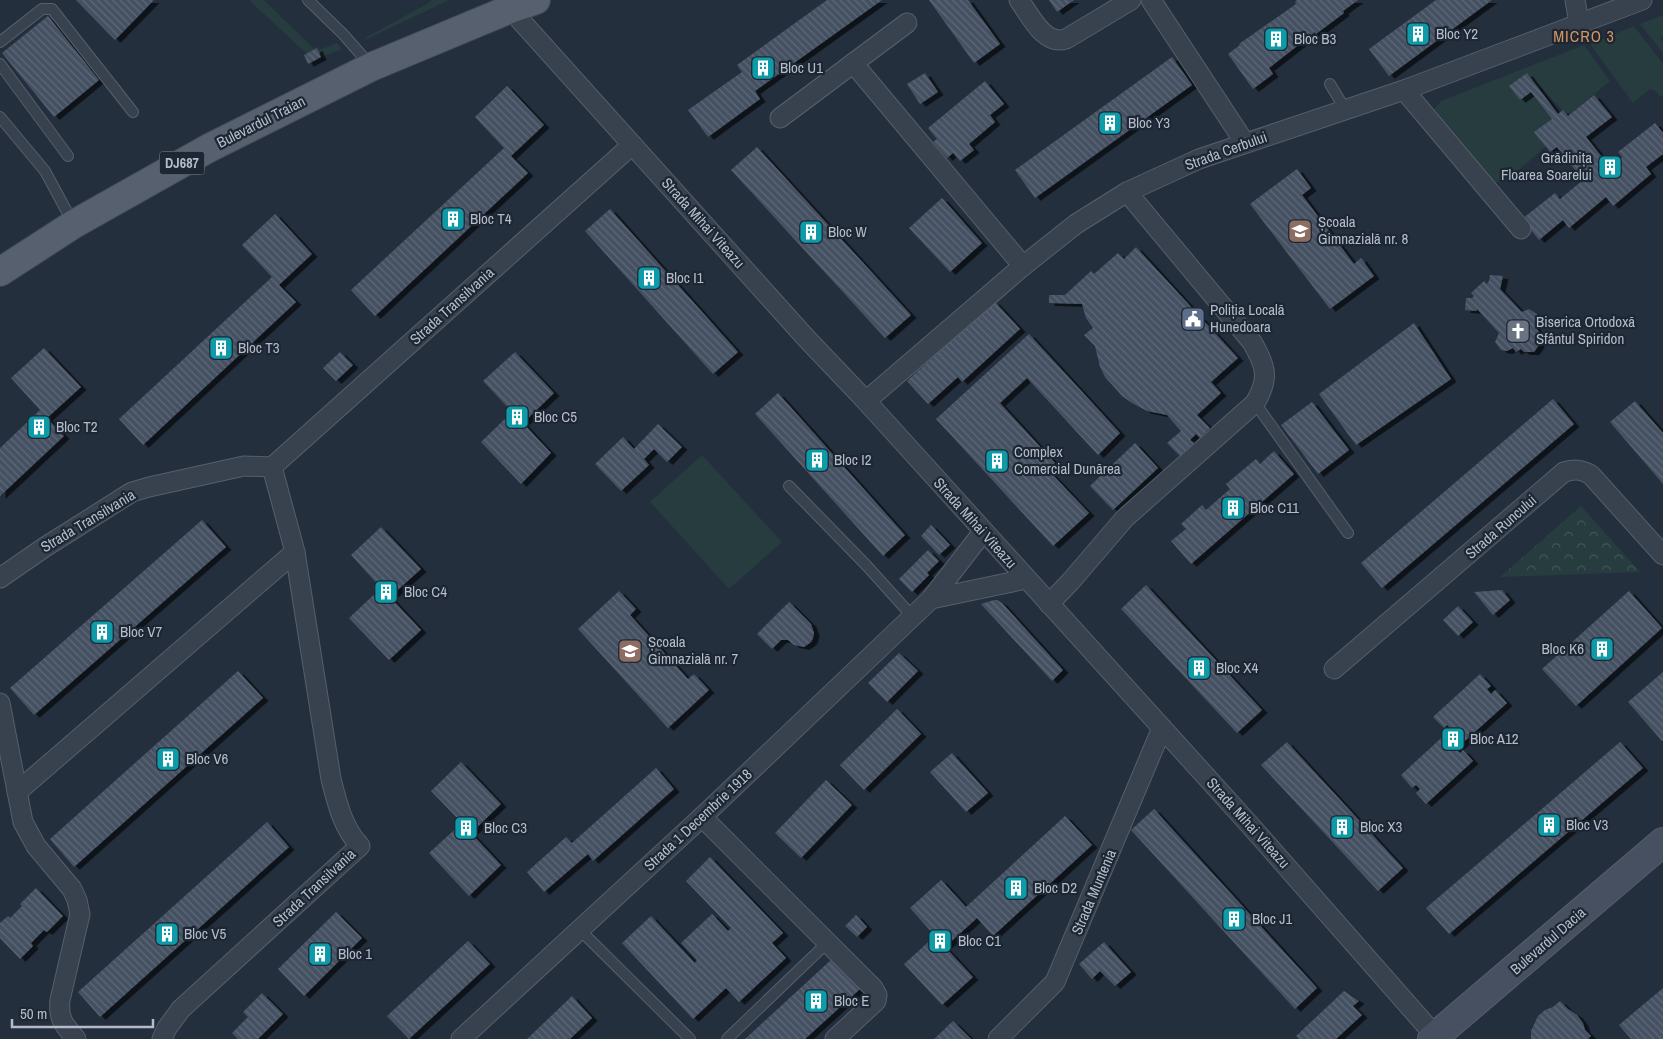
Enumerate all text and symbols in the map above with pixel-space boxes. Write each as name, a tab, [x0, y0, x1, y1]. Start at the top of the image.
building icon: Bloc Y2	[1405, 21, 1431, 47]
place label: Bloc Y2	[1436, 23, 1478, 44]
district label: MICRO 3	[1553, 25, 1615, 47]
building icon: Bloc B3	[1263, 26, 1289, 52]
place label: Bloc B3	[1294, 28, 1337, 49]
building icon: Bloc U1	[750, 55, 776, 81]
place label: Bloc U1	[780, 57, 823, 78]
street label: Bulevardul Traian	[213, 90, 308, 153]
building icon: Bloc Y3	[1097, 110, 1123, 136]
place label: Bloc Y3	[1128, 112, 1170, 133]
street label: Strada Cerbului	[1182, 126, 1270, 175]
place label: Grădinița Floarea Soarelui	[1501, 147, 1592, 185]
road number: DJ687	[160, 152, 204, 174]
building icon: Grădinița Floarea Soarelui	[1597, 154, 1623, 180]
street label: Strada Mihai Viteazu	[657, 173, 750, 273]
building icon: Bloc T4	[440, 206, 466, 232]
place label: Bloc T4	[470, 208, 512, 229]
place label: Școala Gimnazială nr. 8	[1318, 211, 1408, 249]
school or university icon: Școala Gimnazială nr. 8	[1287, 218, 1313, 244]
building icon: Bloc W	[798, 219, 824, 245]
place label: Bloc W	[828, 221, 867, 242]
street label: Strada Transilvania	[405, 262, 498, 349]
building icon: Bloc I1	[636, 265, 662, 291]
place label: Bloc I1	[666, 267, 704, 288]
place label: Poliția Locală Hunedoara	[1210, 299, 1285, 337]
public building icon: Poliția Locală Hunedoara	[1180, 306, 1206, 332]
place label: Biserica Ortodoxă Sfântul Spiridon	[1536, 311, 1635, 349]
church icon: Biserica Ortodoxă Sfântul Spiridon	[1505, 318, 1531, 344]
building icon: Bloc T3	[208, 335, 234, 361]
place label: Bloc T3	[238, 337, 280, 358]
building icon: Bloc C5	[504, 404, 530, 430]
place label: Bloc C5	[534, 406, 577, 427]
building icon: Bloc T2	[26, 414, 52, 440]
place label: Bloc T2	[56, 416, 98, 437]
place label: Complex Comercial Dunărea	[1014, 441, 1121, 479]
building icon: Bloc I2	[804, 447, 830, 473]
building icon: Complex Comercial Dunărea	[984, 448, 1010, 474]
place label: Bloc I2	[834, 449, 872, 470]
street label: Strada Mihai Viteazu	[929, 473, 1022, 573]
street label: Strada Transilvania	[37, 484, 139, 557]
street label: Strada Runcului	[1460, 490, 1541, 563]
building icon: Bloc C11	[1220, 495, 1246, 521]
place label: Bloc C11	[1250, 497, 1299, 518]
building icon: Bloc C4	[373, 579, 399, 605]
place label: Bloc C4	[404, 581, 447, 602]
building icon: Bloc V7	[89, 619, 115, 645]
place label: Bloc V7	[120, 621, 163, 642]
place label: Școala Gimnazială nr. 7	[648, 631, 738, 669]
building icon: Bloc K6	[1589, 636, 1615, 662]
school or university icon: Școala Gimnazială nr. 7	[617, 638, 643, 664]
place label: Bloc K6	[1542, 638, 1584, 659]
building icon: Bloc X4	[1186, 655, 1212, 681]
place label: Bloc X4	[1216, 657, 1259, 678]
building icon: Bloc A12	[1440, 726, 1466, 752]
place label: Bloc A12	[1470, 728, 1519, 749]
building icon: Bloc V6	[155, 746, 181, 772]
place label: Bloc V6	[186, 748, 229, 769]
street label: Strada 1 Decembrie 1918	[639, 764, 756, 875]
street label: Strada Mihai Viteazu	[1202, 773, 1295, 873]
building icon: Bloc V3	[1536, 812, 1562, 838]
building icon: Bloc X3	[1329, 814, 1355, 840]
place label: Bloc V3	[1566, 814, 1609, 835]
building icon: Bloc C3	[453, 815, 479, 841]
place label: Bloc X3	[1360, 816, 1403, 837]
place label: Bloc C3	[484, 817, 527, 838]
street label: Strada Transilvania	[267, 843, 360, 932]
street label: Strada Muntenia	[1066, 846, 1121, 938]
building icon: Bloc D2	[1003, 875, 1029, 901]
place label: Bloc D2	[1034, 877, 1077, 898]
street label: Bulevardul Dacia	[1505, 902, 1590, 979]
building icon: Bloc J1	[1221, 906, 1247, 932]
place label: Bloc J1	[1252, 908, 1292, 929]
building icon: Bloc V5	[154, 921, 180, 947]
place label: Bloc V5	[184, 923, 227, 944]
building icon: Bloc C1	[927, 928, 953, 954]
place label: Bloc C1	[958, 930, 1001, 951]
building icon: Bloc 1	[307, 941, 333, 967]
place label: Bloc 1	[338, 943, 372, 964]
building icon: Bloc E	[803, 988, 829, 1014]
place label: Bloc E	[834, 990, 870, 1011]
scale bar	[12, 996, 154, 1028]
text: 50 m	[20, 1003, 47, 1024]

